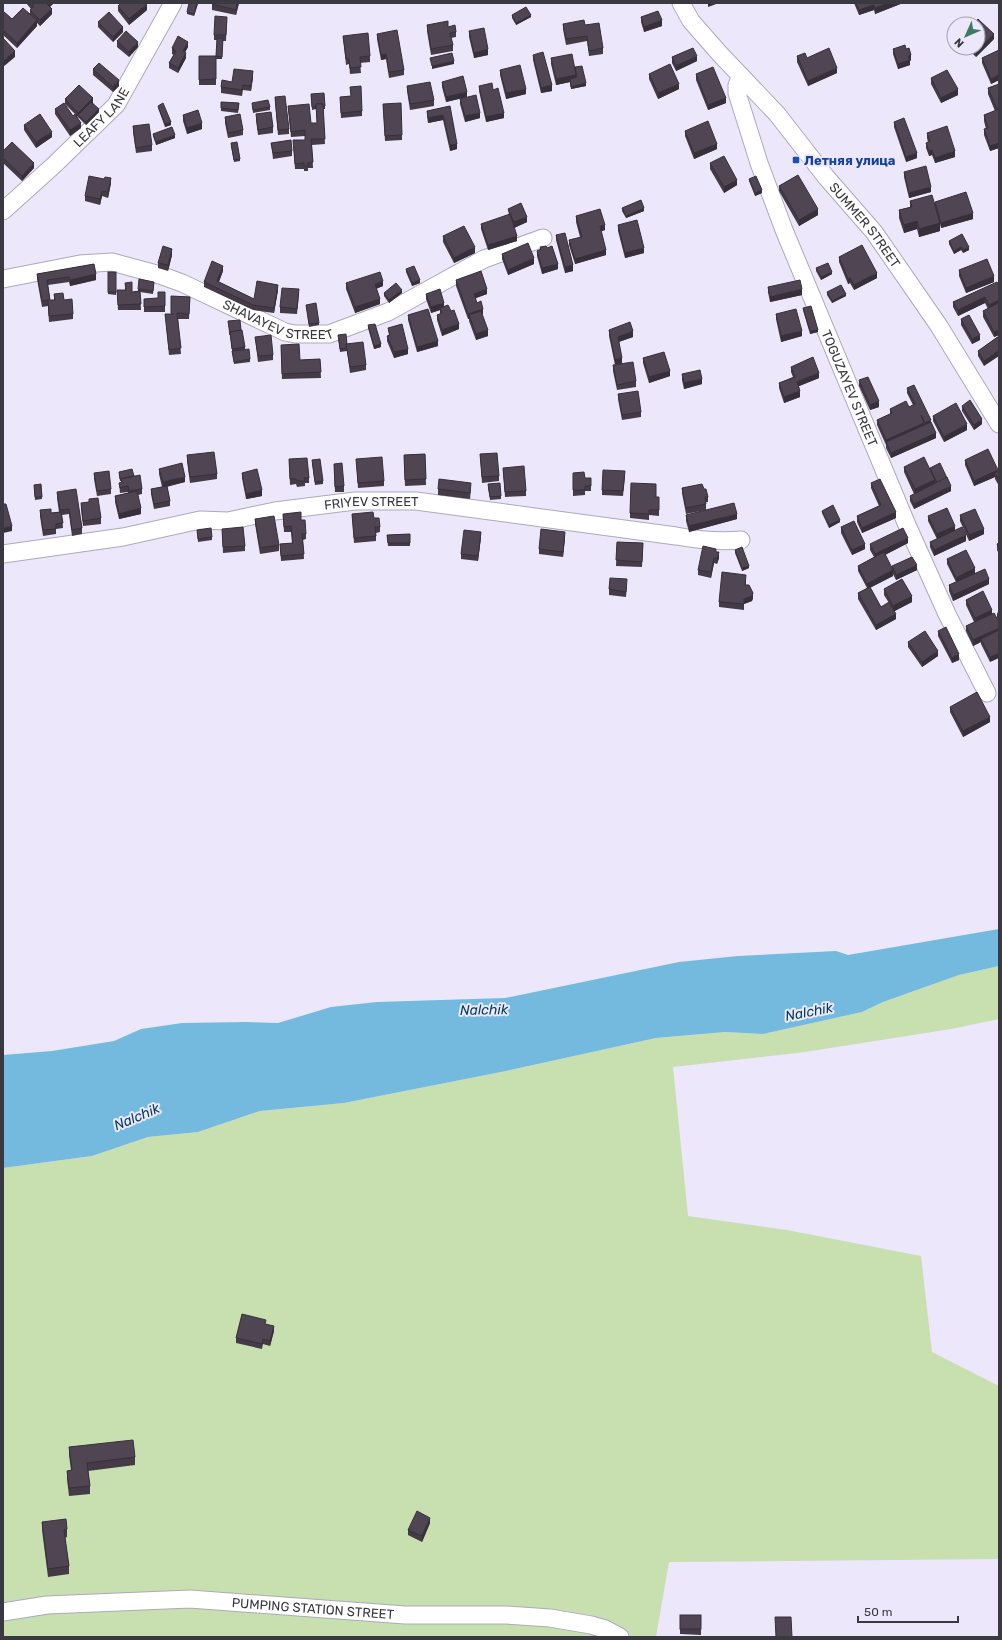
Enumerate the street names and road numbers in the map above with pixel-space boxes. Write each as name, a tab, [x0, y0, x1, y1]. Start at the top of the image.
street label: LEAFY LANE	[70, 85, 132, 150]
street label: SUMMER STREET	[827, 179, 904, 271]
street label: SHAVAYEV STREET	[221, 296, 336, 342]
street label: TOGUZAYEV STREET	[819, 328, 881, 449]
street label: FRIYEV STREET	[323, 494, 419, 512]
street label: PUMPING STATION STREET	[231, 1595, 395, 1622]

